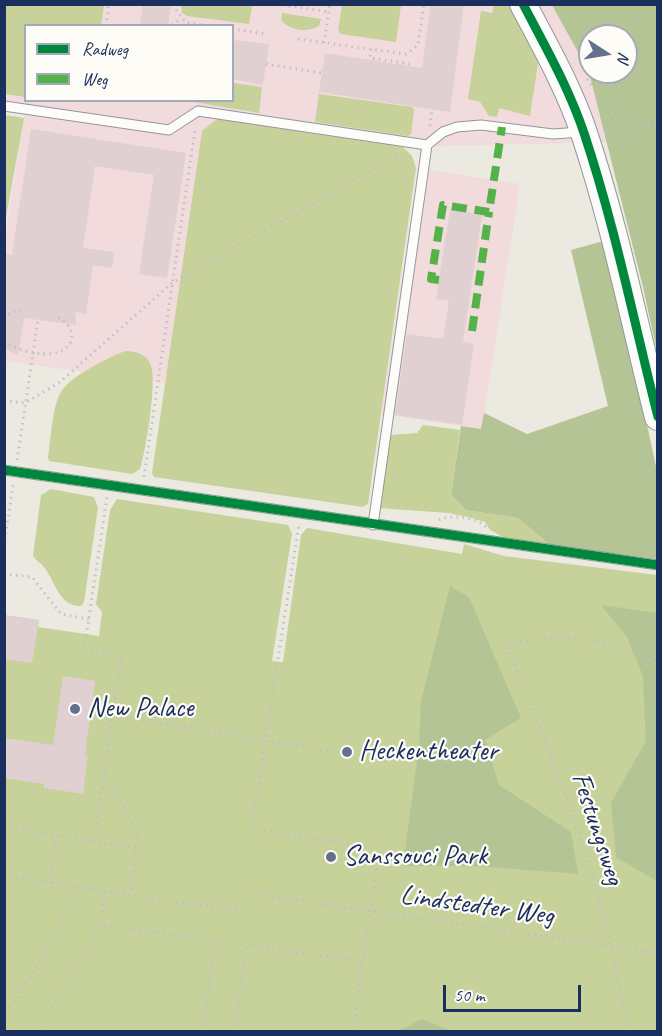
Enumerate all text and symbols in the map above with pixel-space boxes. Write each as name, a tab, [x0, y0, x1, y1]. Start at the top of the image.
legend	[24, 24, 234, 102]
north arrow	[578, 24, 638, 84]
text: Radweg	[82, 38, 128, 60]
text: N	[613, 50, 634, 64]
text: Weg	[82, 68, 107, 90]
place label: New Palace	[87, 692, 193, 726]
marker: New Palace	[68, 702, 82, 716]
place label: Heckentheater	[359, 735, 497, 769]
marker: Heckentheater	[340, 745, 354, 759]
street label: Festungsweg	[563, 769, 631, 889]
place label: Sanssouci Park	[343, 840, 487, 874]
marker: Sanssouci Park	[324, 850, 338, 864]
street label: Lindstedter Weg	[398, 879, 556, 933]
scale bar	[446, 973, 584, 1011]
text: 50 m	[454, 984, 485, 1006]

